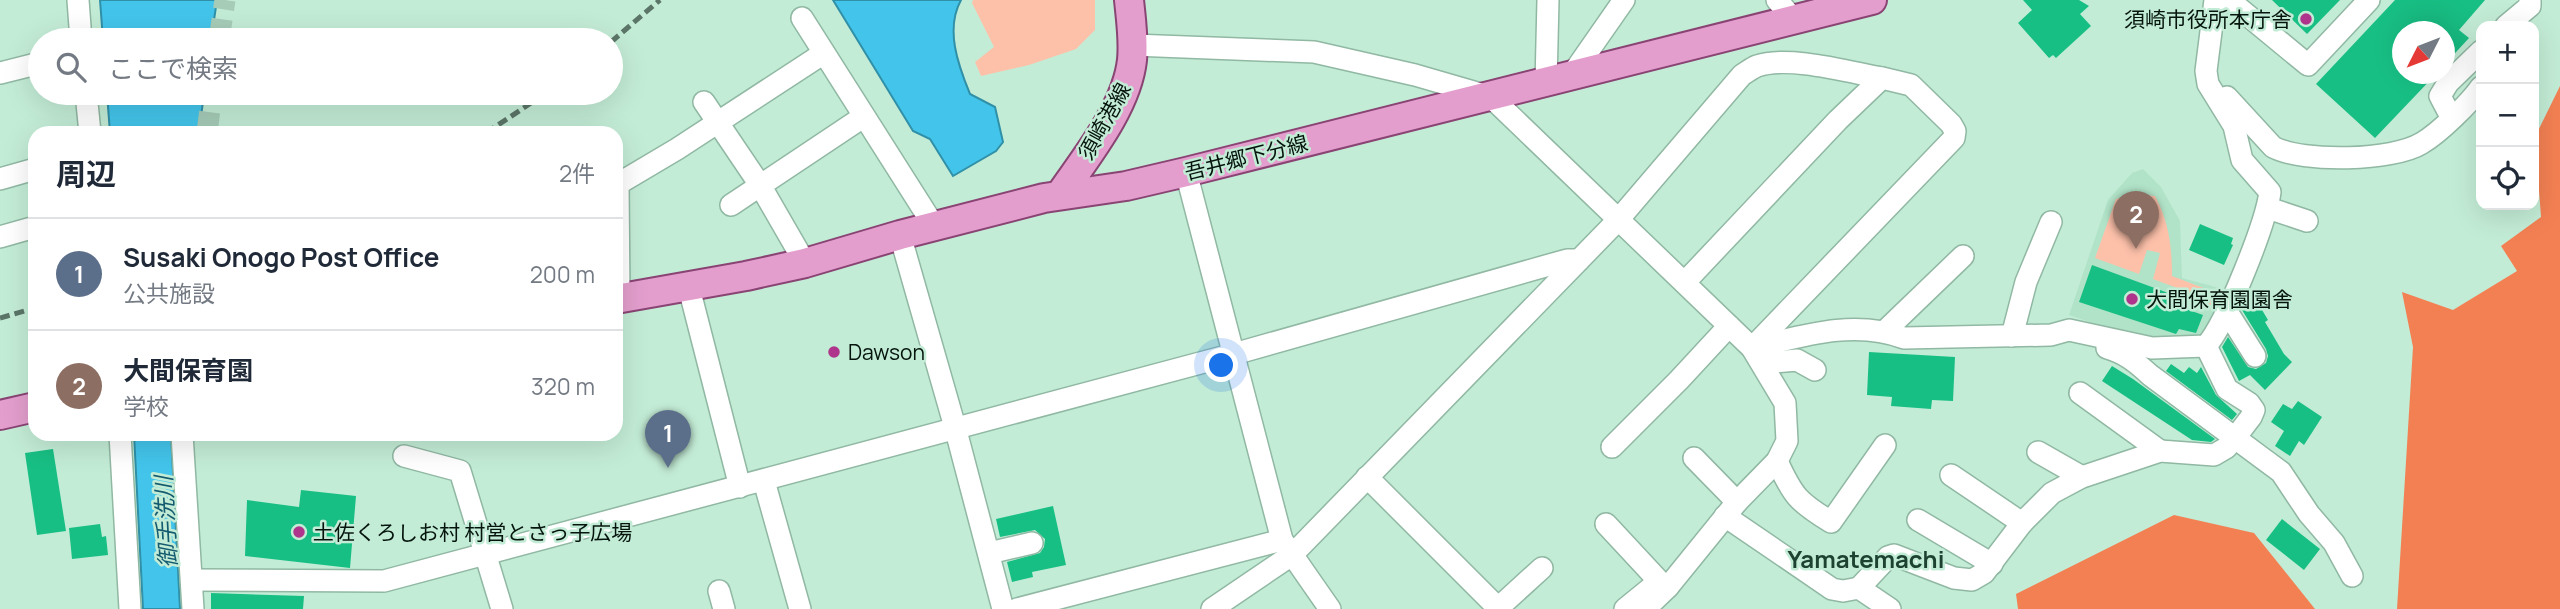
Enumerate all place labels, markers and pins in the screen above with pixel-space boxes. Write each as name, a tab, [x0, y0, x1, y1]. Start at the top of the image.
place label: 須崎市役所本庁舎	[2124, 5, 2292, 33]
marker: 須崎市役所本庁舎	[2298, 11, 2314, 27]
pin: 2	[2113, 191, 2159, 249]
place label: 大間保育園園舎	[2146, 285, 2293, 313]
marker: 大間保育園園舎	[2124, 291, 2140, 307]
place label: Dawson	[848, 338, 925, 366]
marker: Dawson	[826, 344, 842, 360]
pin: 1	[645, 410, 691, 468]
place label: 土佐くろしお村 村営とさっ子広場	[313, 518, 632, 546]
marker: 土佐くろしお村 村営とさっ子広場	[291, 524, 307, 540]

